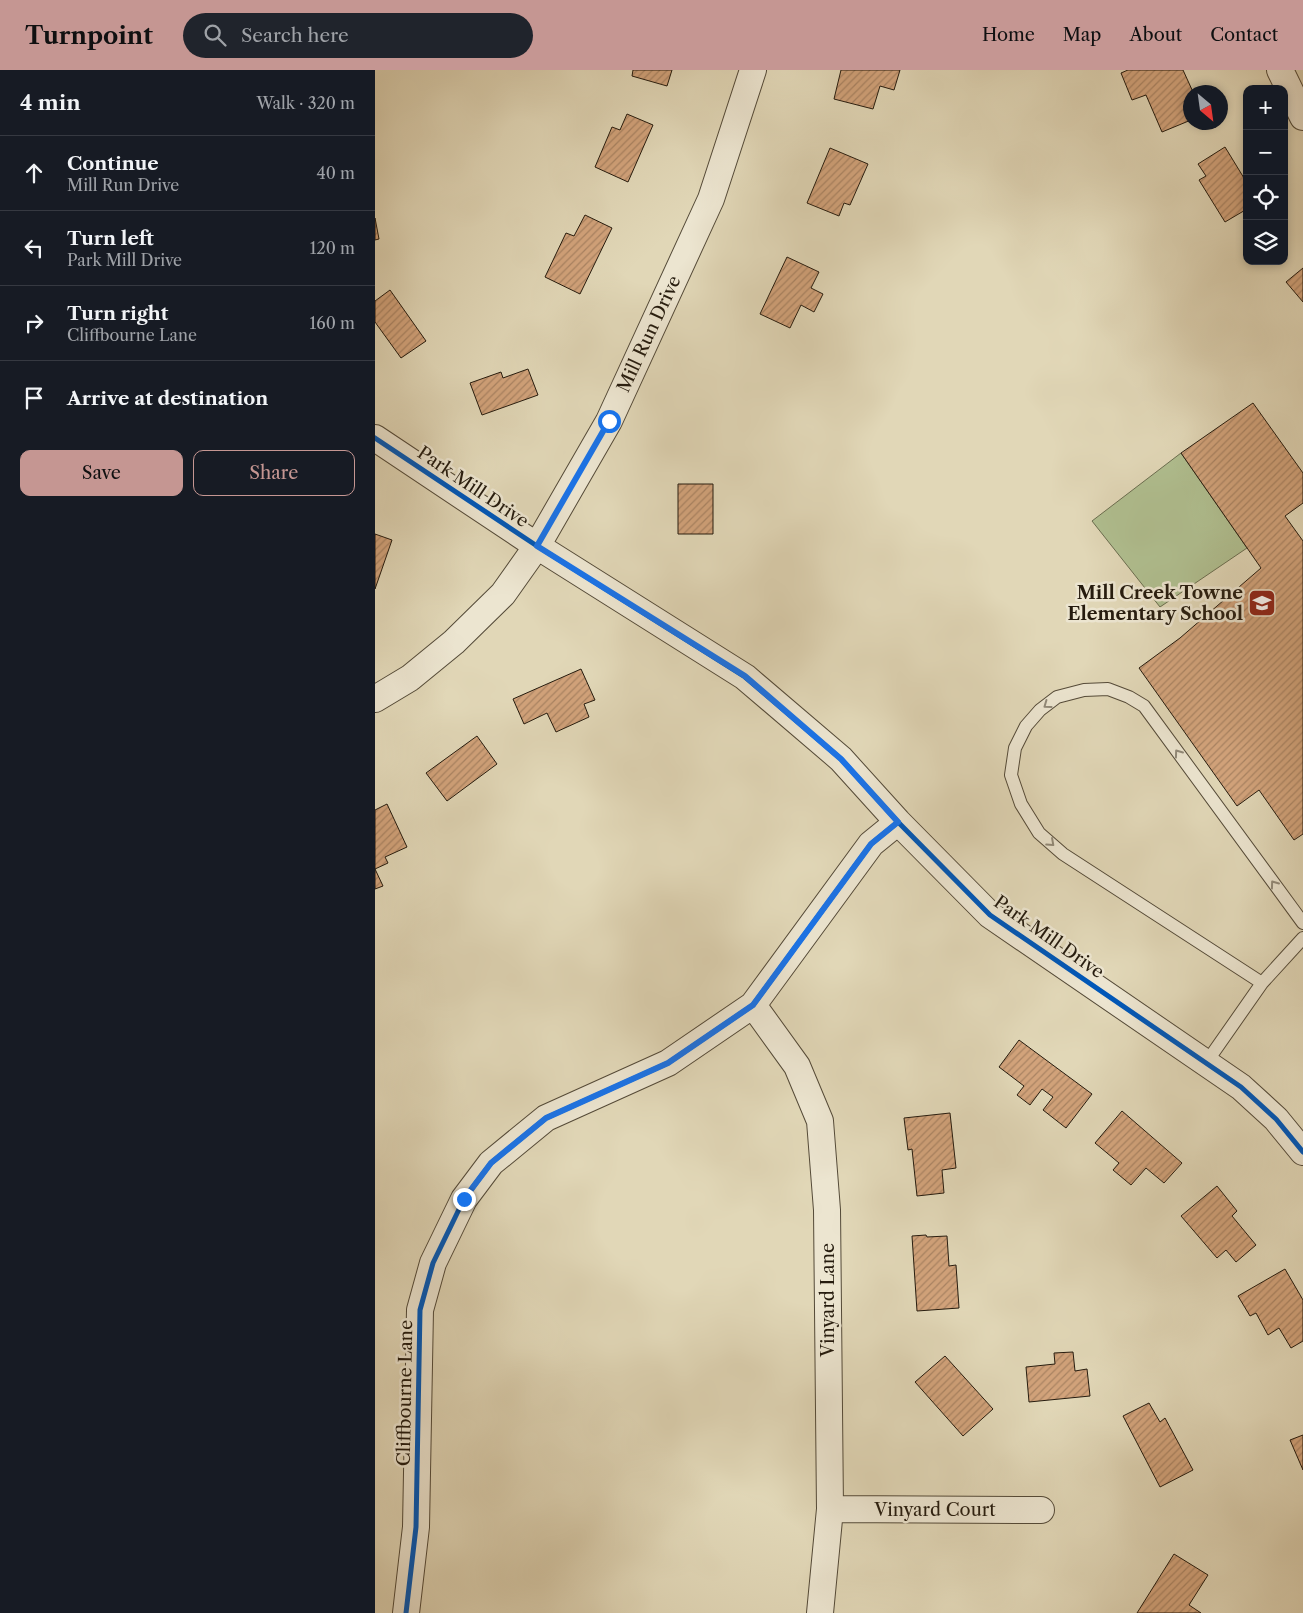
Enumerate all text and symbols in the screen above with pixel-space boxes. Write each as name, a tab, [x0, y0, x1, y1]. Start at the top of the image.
search box	[183, 13, 533, 58]
text: Turnpoint	[25, 21, 153, 50]
icon: search	[201, 21, 229, 49]
text: Search here	[241, 24, 349, 47]
text: Home	[982, 24, 1035, 46]
text: Map	[1063, 24, 1101, 46]
text: About	[1129, 24, 1182, 46]
text: Contact	[1210, 24, 1278, 46]
north arrow	[1183, 85, 1228, 130]
map controls	[1243, 85, 1288, 265]
button: +	[1243, 85, 1288, 130]
text: 4 min	[20, 90, 81, 115]
text: Walk · 320 m	[256, 93, 355, 113]
button: −	[1243, 130, 1288, 175]
text: Continue	[67, 152, 159, 175]
icon: ahead	[20, 159, 48, 187]
text: 40 m	[316, 163, 355, 183]
text: Mill Run Drive	[67, 175, 179, 195]
button: locate	[1243, 175, 1288, 220]
button: layers	[1243, 220, 1288, 265]
text: Turn left	[67, 227, 154, 250]
icon: left	[20, 234, 48, 262]
text: 120 m	[310, 238, 355, 258]
text: Park Mill Drive	[67, 250, 182, 270]
street label: Mill Run Drive	[612, 272, 686, 396]
text: Turn right	[67, 302, 168, 325]
icon: right	[20, 309, 48, 337]
text: 160 m	[310, 313, 355, 333]
text: Cliffbourne Lane	[67, 325, 197, 345]
icon: arrive	[20, 384, 48, 412]
text: Arrive at destination	[67, 387, 268, 410]
route start	[598, 410, 621, 433]
street label: Park Mill Drive	[413, 442, 533, 532]
button: Save	[20, 450, 183, 496]
button: Share	[193, 450, 355, 496]
place label: Mill Creek Towne Elementary School	[1067, 582, 1243, 625]
school or university icon: Mill Creek Towne Elementary School	[1247, 588, 1277, 618]
one-way arrow	[1044, 699, 1053, 707]
one-way arrow	[1175, 749, 1184, 759]
one-way arrow	[1045, 838, 1054, 847]
one-way arrow	[1271, 880, 1280, 890]
street label: Park Mill Drive	[990, 891, 1108, 983]
route end	[453, 1188, 476, 1211]
street label: Vinyard Lane	[817, 1243, 839, 1358]
street label: Cliffbourne Lane	[393, 1320, 417, 1466]
street label: Vinyard Court	[873, 1499, 996, 1521]

